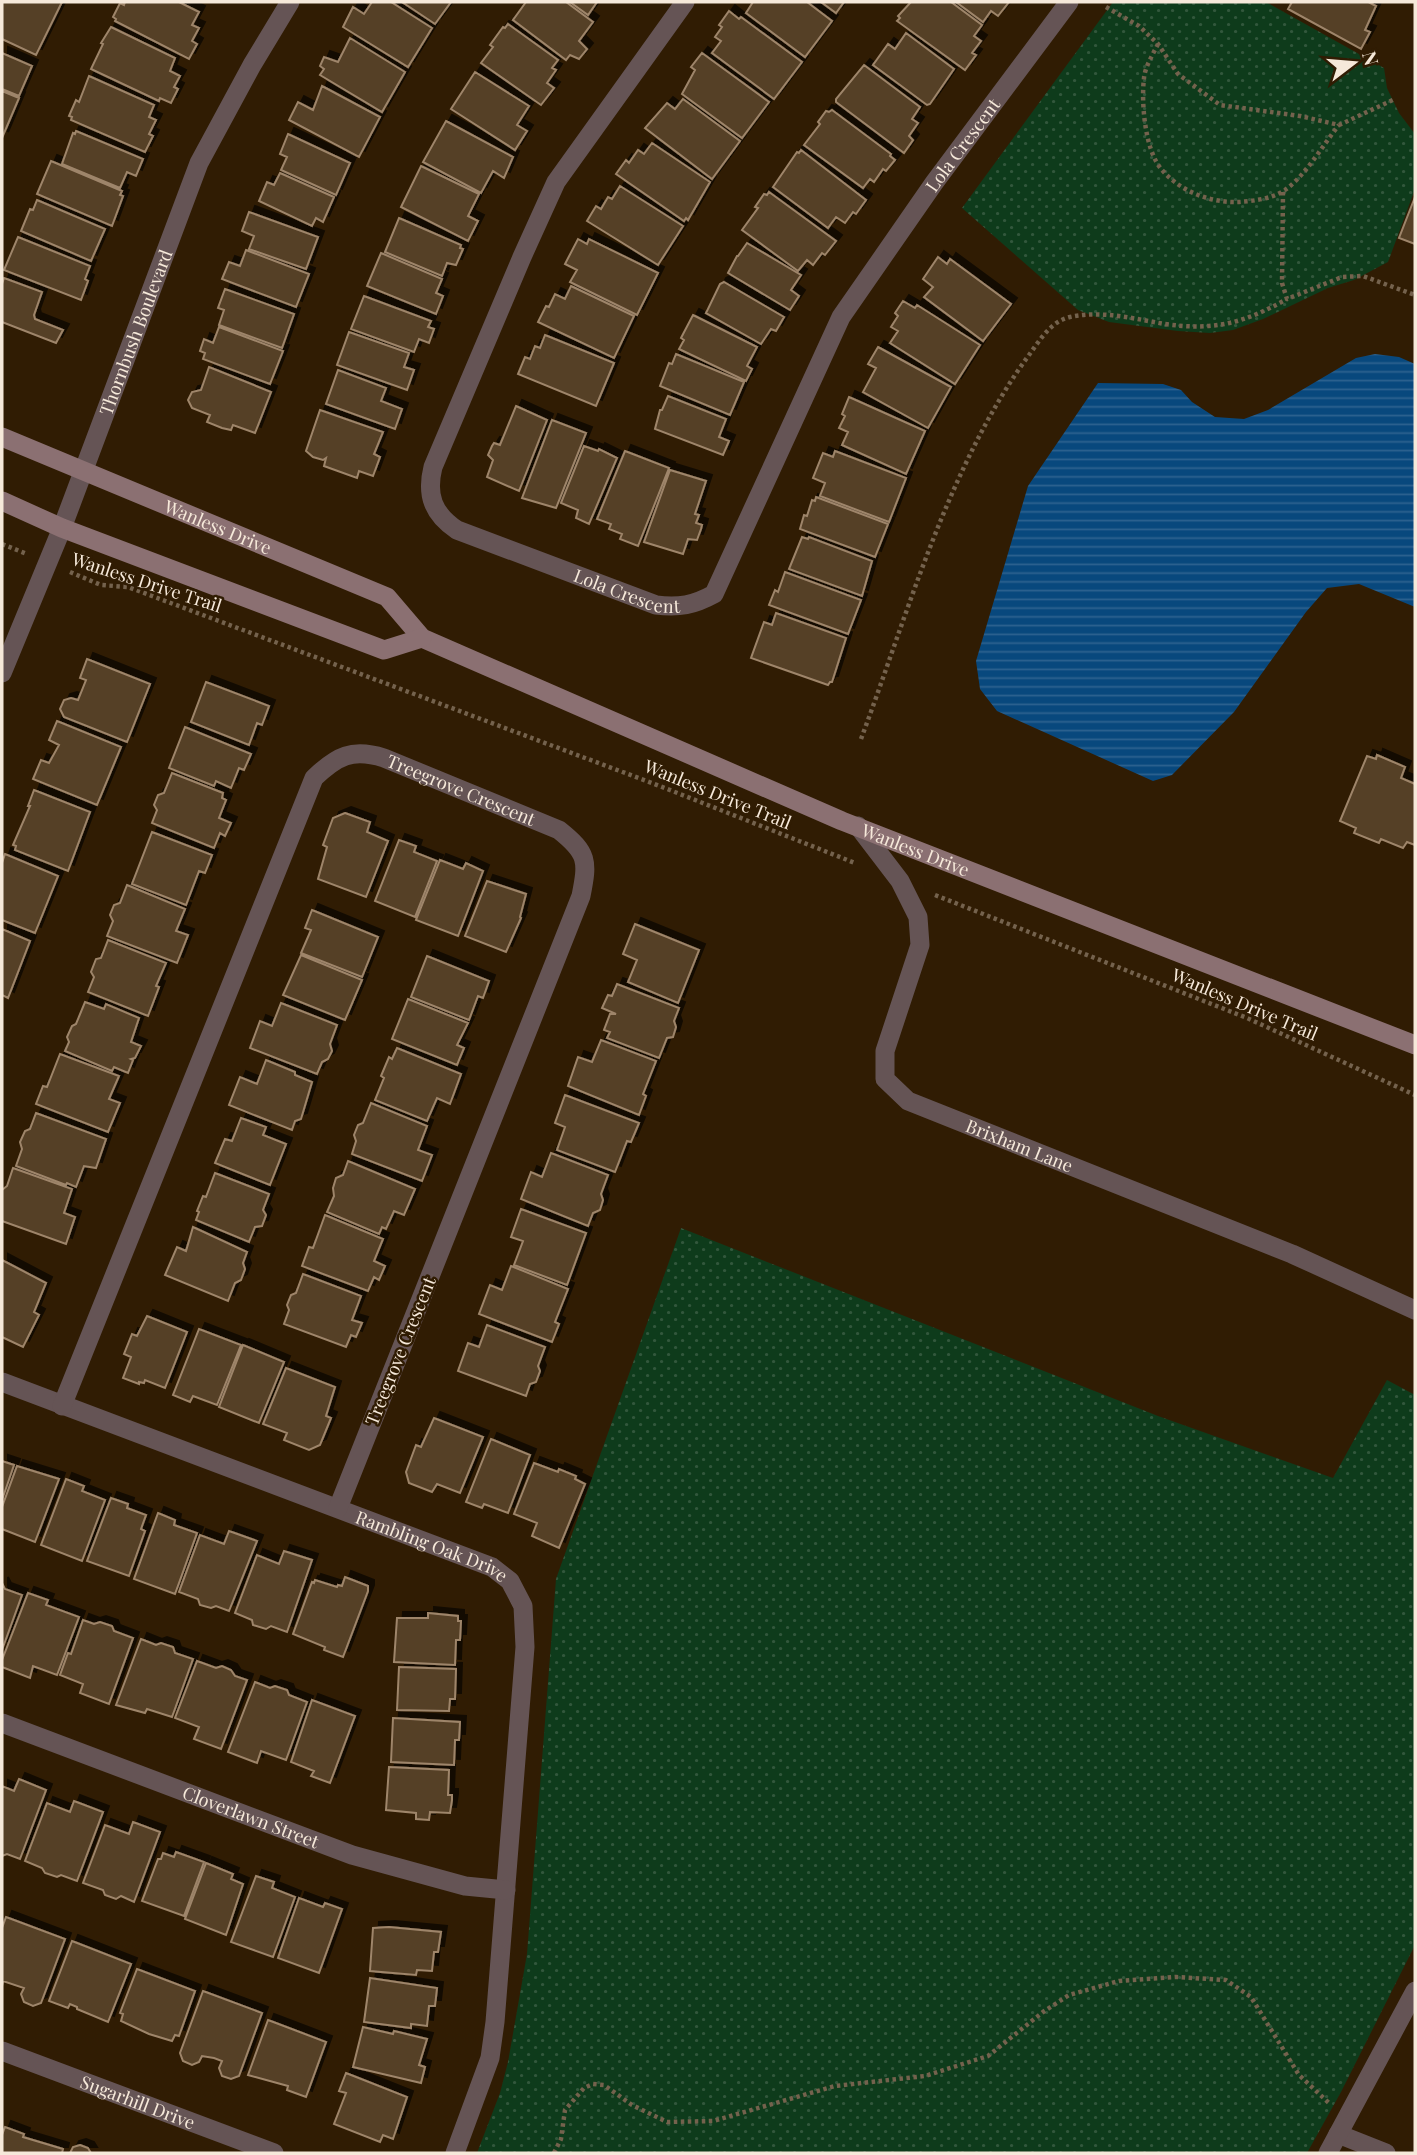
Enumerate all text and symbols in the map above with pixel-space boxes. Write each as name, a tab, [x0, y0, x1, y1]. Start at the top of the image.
north arrow	[1319, 28, 1389, 98]
text: N	[1357, 48, 1386, 68]
street label: Lola Crescent	[920, 93, 1005, 196]
street label: Thornbush Boulevard	[93, 245, 178, 419]
street label: Wanless Drive	[160, 493, 275, 560]
street label: Wanless Drive Trail	[68, 546, 225, 618]
street label: Lola Crescent	[570, 563, 681, 618]
street label: Treegrove Crescent	[383, 749, 540, 831]
street label: Wanless Drive Trail	[640, 753, 795, 834]
street label: Wanless Drive	[857, 818, 973, 882]
street label: Wanless Drive Trail	[1167, 962, 1322, 1046]
street label: Brixham Lane	[962, 1113, 1077, 1178]
street label: Treegrove Crescent	[359, 1273, 441, 1429]
street label: Rambling Oak Drive	[352, 1505, 513, 1587]
street label: Cloverlawn Street	[179, 1780, 323, 1854]
street label: Sugarhill Drive	[77, 2069, 199, 2134]

